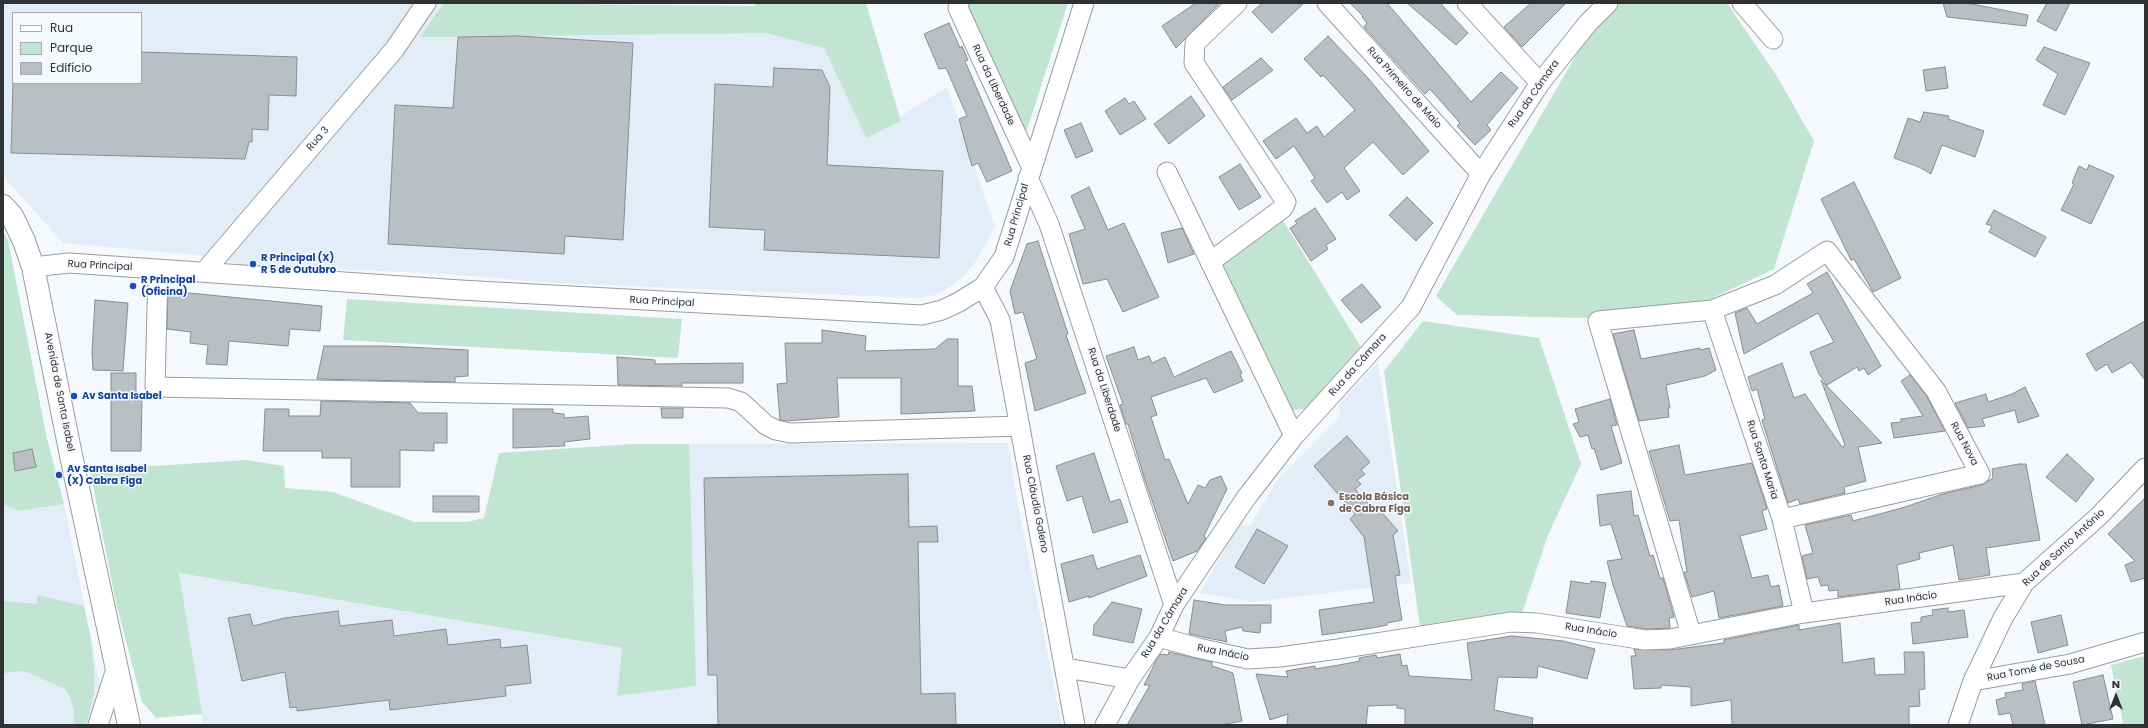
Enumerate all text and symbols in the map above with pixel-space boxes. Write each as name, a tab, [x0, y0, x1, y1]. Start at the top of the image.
legend	[12, 12, 142, 84]
text: Rua	[50, 19, 73, 36]
text: Parque	[50, 39, 93, 56]
street label: Rua da Liberdade	[969, 43, 1017, 127]
street label: Rua Primeiro de Maio	[1364, 45, 1444, 131]
street label: Rua da Câmara	[1506, 58, 1562, 130]
text: Edifício	[50, 59, 92, 76]
street label: Rua 3	[304, 125, 332, 153]
street label: Rua Principal	[1002, 182, 1032, 248]
place label: R Principal (X) R 5 de Outubro	[261, 252, 336, 276]
street label: Rua Principal	[67, 258, 133, 274]
marker: R Principal (X) R 5 de Outubro	[248, 259, 258, 269]
place label: R Principal (Oficina)	[141, 274, 195, 298]
marker: R Principal (Oficina)	[128, 281, 138, 291]
street label: Rua Principal	[629, 294, 695, 310]
street label: Avenida de Santa Isabel	[42, 331, 76, 453]
street label: Rua da Câmara	[1327, 331, 1389, 399]
street label: Rua da Liberdade	[1085, 346, 1123, 434]
place label: Av Santa Isabel	[82, 390, 162, 402]
marker: Av Santa Isabel	[69, 391, 79, 401]
street label: Rua Santa Maria	[1744, 419, 1780, 501]
street label: Rua Nova	[1948, 420, 1980, 468]
street label: Rua Cláudio Galeno	[1020, 454, 1050, 554]
place label: Av Santa Isabel (X) Cabra Figa	[67, 463, 147, 486]
marker: Av Santa Isabel (X) Cabra Figa	[54, 470, 64, 480]
place label: Escola Básica de Cabra Figa	[1339, 491, 1410, 514]
marker: Escola Básica de Cabra Figa	[1326, 498, 1336, 508]
street label: Rua de Santo António	[2021, 507, 2107, 589]
street label: Rua da Câmara	[1139, 586, 1191, 660]
street label: Rua Inácio	[1884, 589, 1938, 609]
street label: Rua Inácio	[1564, 621, 1618, 641]
street label: Rua Inácio	[1196, 642, 1250, 664]
street label: Rua Tomé de Sousa	[1986, 654, 2086, 684]
north arrow	[2096, 676, 2136, 716]
text: N	[2112, 676, 2120, 692]

